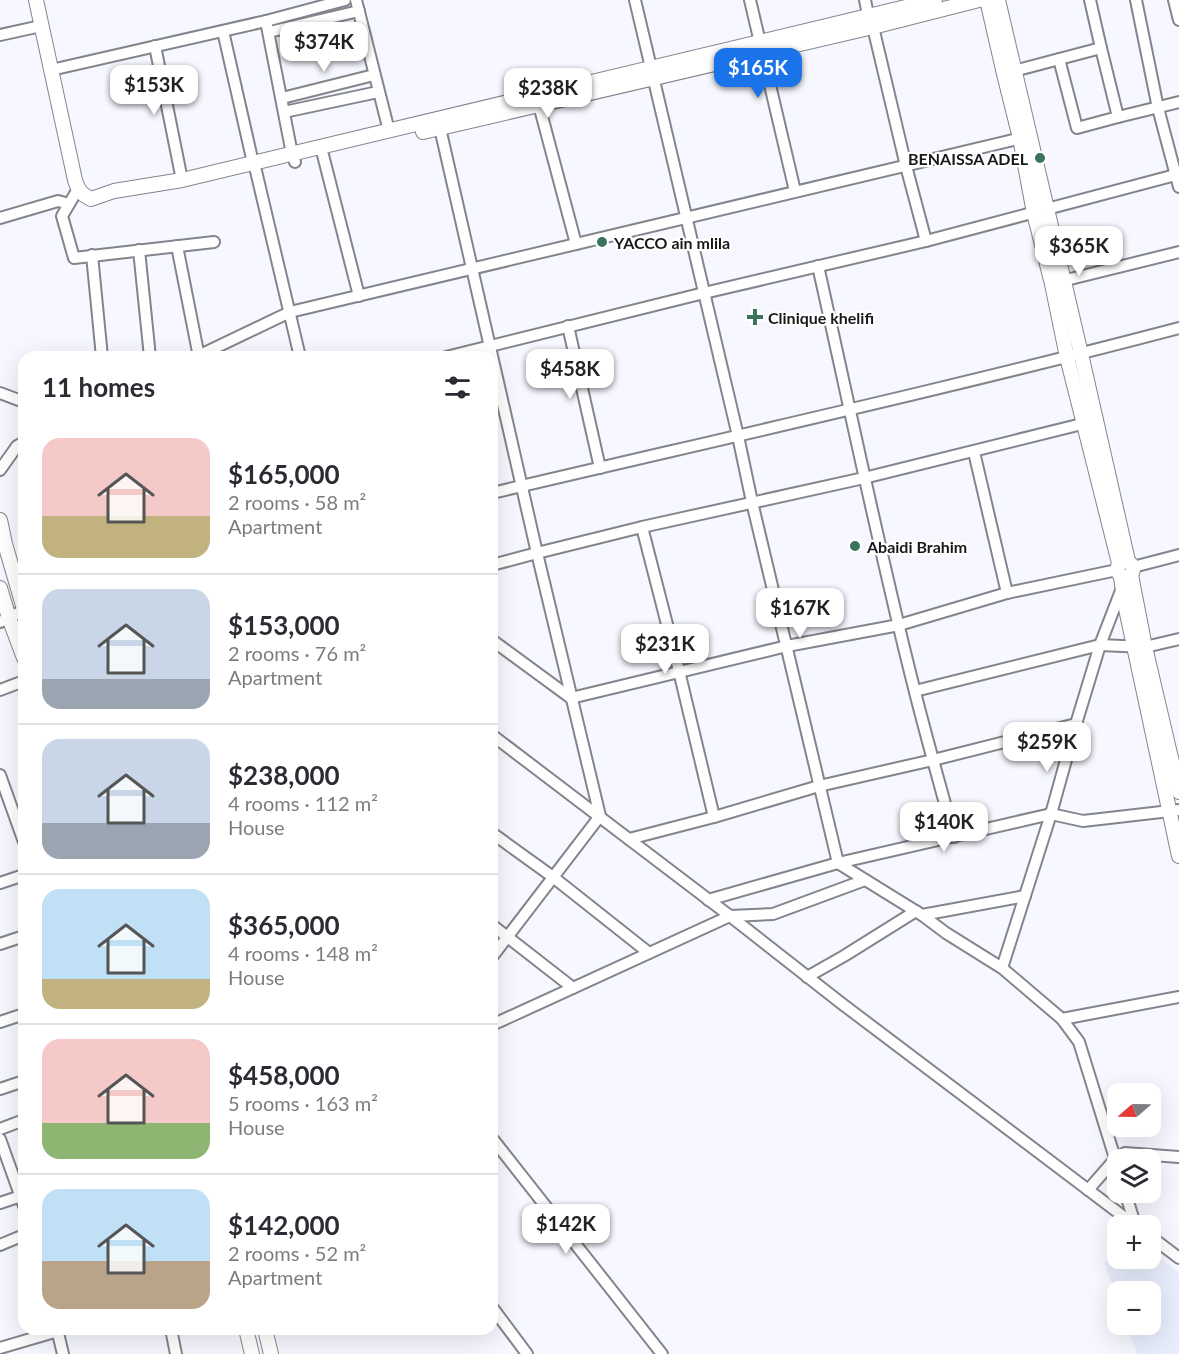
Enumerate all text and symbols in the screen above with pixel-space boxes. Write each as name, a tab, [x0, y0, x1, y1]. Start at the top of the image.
pin: $374K	[282, 22, 366, 73]
text: $374K	[294, 29, 354, 53]
pin: $165K	[716, 48, 800, 99]
text: $165K	[728, 55, 788, 79]
pin: $153K	[112, 65, 196, 116]
pin: $238K	[506, 68, 590, 119]
text: $153K	[124, 72, 184, 96]
text: $238K	[518, 75, 578, 99]
place label: BENAISSA ADEL	[908, 149, 1029, 168]
marker: BENAISSA ADEL	[1033, 151, 1047, 165]
pin: $365K	[1037, 226, 1121, 277]
place label: YACCO ain mlila	[613, 233, 730, 252]
text: $365K	[1049, 233, 1109, 257]
marker: YACCO ain mlila	[595, 235, 609, 249]
marker: Clinique khelifi	[746, 308, 764, 326]
place label: Clinique khelifi	[768, 308, 874, 327]
pin: $458K	[528, 349, 612, 400]
text: $458K	[540, 356, 600, 380]
text: 11 homes	[42, 371, 155, 403]
icon: filters	[441, 371, 474, 404]
text: $165,000	[228, 458, 340, 490]
icon: home	[90, 462, 162, 534]
text: 2 rooms · 58 m²	[228, 490, 366, 514]
text: Apartment	[228, 514, 322, 538]
place label: Abaidi Brahim	[866, 537, 967, 556]
marker: Abaidi Brahim	[848, 539, 862, 553]
pin: $167K	[758, 588, 842, 639]
text: $167K	[770, 595, 830, 619]
text: $153,000	[228, 609, 340, 641]
icon: home	[90, 613, 162, 685]
pin: $231K	[623, 624, 707, 675]
text: $231K	[635, 631, 695, 655]
text: 2 rooms · 76 m²	[228, 641, 366, 665]
text: Apartment	[228, 665, 322, 689]
pin: $259K	[1005, 722, 1089, 773]
text: $259K	[1017, 729, 1077, 753]
text: $238,000	[228, 759, 340, 791]
icon: home	[90, 763, 162, 835]
text: 4 rooms · 112 m²	[228, 791, 378, 815]
pin: $140K	[902, 802, 986, 853]
text: $140K	[914, 809, 974, 833]
text: House	[228, 815, 285, 839]
text: $365,000	[228, 909, 340, 941]
icon: home	[90, 913, 162, 985]
text: 4 rooms · 148 m²	[228, 941, 378, 965]
text: House	[228, 965, 285, 989]
text: $458,000	[228, 1059, 340, 1091]
icon: home	[90, 1063, 162, 1135]
north arrow	[1107, 1083, 1161, 1137]
map controls	[1107, 1083, 1161, 1335]
text: 5 rooms · 163 m²	[228, 1091, 378, 1115]
text: House	[228, 1115, 285, 1139]
button: layers	[1107, 1149, 1161, 1203]
pin: $142K	[524, 1204, 608, 1255]
text: $142,000	[228, 1209, 340, 1241]
text: $142K	[536, 1211, 596, 1235]
icon: home	[90, 1213, 162, 1285]
button: +	[1107, 1215, 1161, 1269]
text: 2 rooms · 52 m²	[228, 1241, 366, 1265]
text: Apartment	[228, 1265, 322, 1289]
button: −	[1107, 1281, 1161, 1335]

